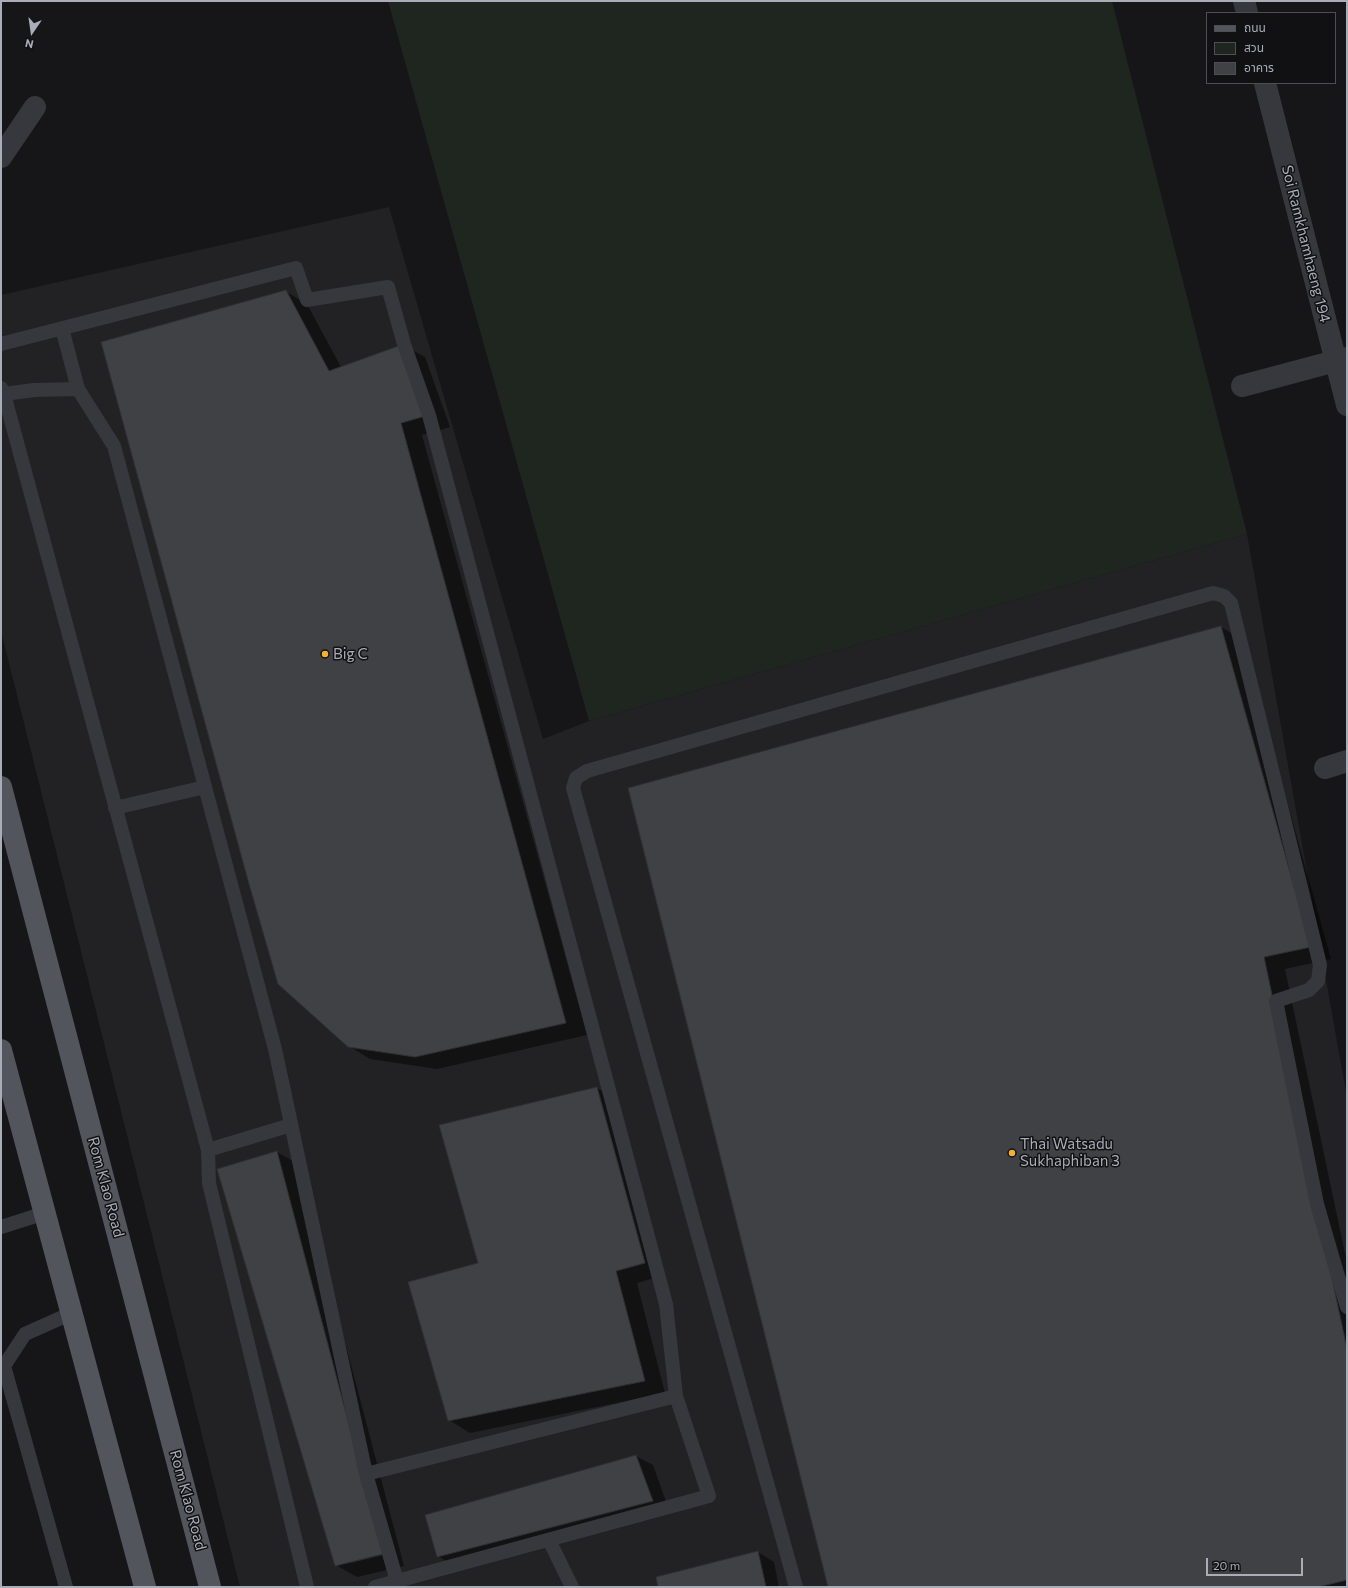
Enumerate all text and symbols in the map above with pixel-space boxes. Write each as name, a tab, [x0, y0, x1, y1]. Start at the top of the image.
north arrow	[12, 12, 52, 52]
legend	[1206, 12, 1336, 84]
text: ถนน	[1244, 20, 1266, 34]
text: N	[24, 37, 35, 51]
text: สวน	[1244, 40, 1264, 54]
text: อาคาร	[1244, 60, 1274, 74]
street label: Soi Ramkhamhaeng 194	[1278, 163, 1334, 325]
place label: Big C	[333, 645, 368, 663]
marker: Big C	[320, 649, 330, 659]
street label: Rom Klao Road	[84, 1135, 128, 1239]
place label: Thai Watsadu Sukhaphiban 3	[1020, 1135, 1120, 1170]
marker: Thai Watsadu Sukhaphiban 3	[1007, 1148, 1017, 1158]
street label: Rom Klao Road	[166, 1448, 210, 1552]
scale bar	[1208, 1550, 1305, 1576]
text: 20 m	[1213, 1558, 1240, 1572]

